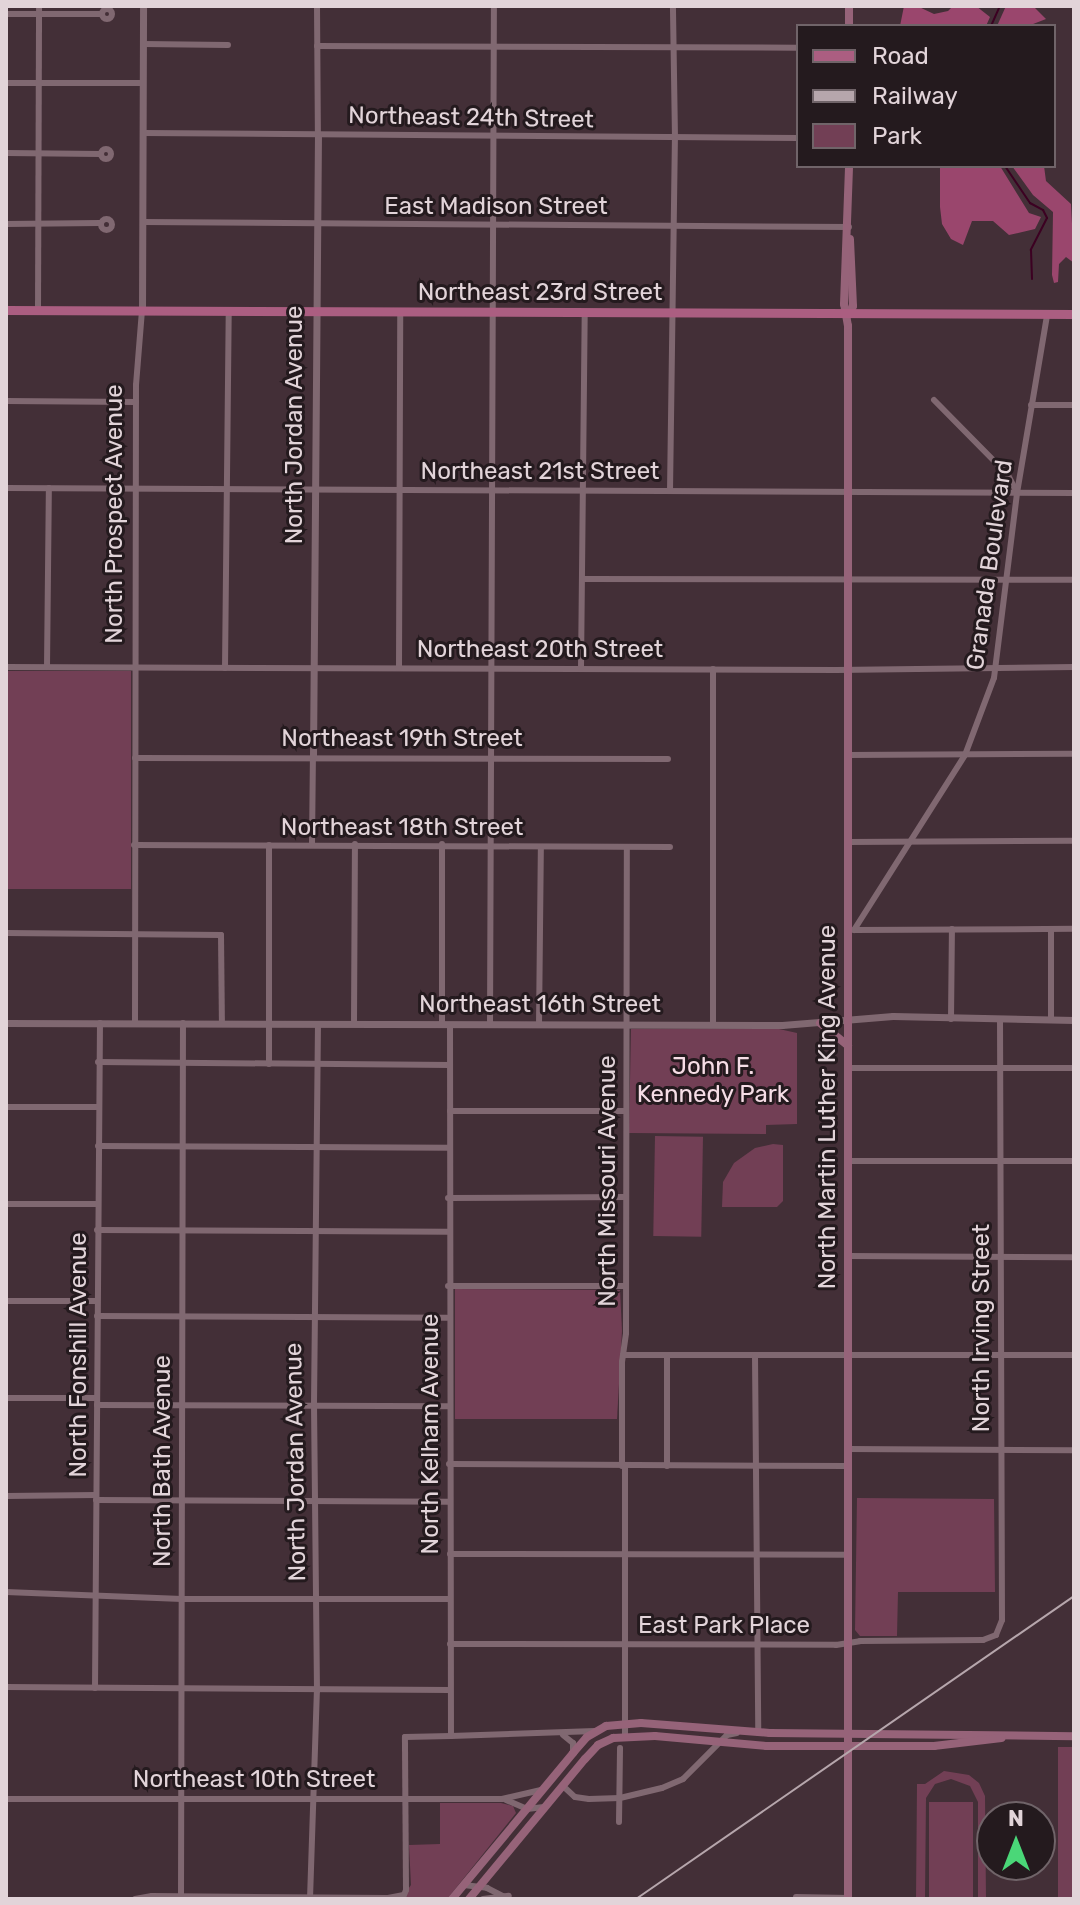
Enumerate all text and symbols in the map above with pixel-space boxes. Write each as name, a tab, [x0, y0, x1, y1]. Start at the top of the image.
legend	[796, 24, 1056, 168]
text: Road	[872, 42, 929, 70]
text: Railway	[872, 82, 958, 110]
street label: Northeast 24th Street	[348, 101, 594, 135]
text: Park	[872, 122, 922, 150]
street label: East Madison Street	[384, 193, 608, 221]
street label: Northeast 23rd Street	[418, 279, 662, 307]
street label: North Jordan Avenue	[281, 305, 309, 545]
street label: North Prospect Avenue	[101, 384, 129, 644]
street label: Northeast 21st Street	[421, 458, 659, 486]
street label: Granada Boulevard	[961, 458, 1019, 672]
street label: Northeast 20th Street	[417, 636, 663, 664]
street label: Northeast 19th Street	[281, 725, 523, 753]
street label: Northeast 18th Street	[281, 814, 523, 842]
street label: North Martin Luther King Avenue	[814, 924, 842, 1290]
street label: Northeast 16th Street	[419, 991, 661, 1019]
park label: John F. Kennedy Park	[636, 1053, 790, 1109]
street label: North Missouri Avenue	[594, 1055, 622, 1307]
street label: North Irving Street	[968, 1224, 996, 1432]
street label: North Fonshill Avenue	[65, 1232, 93, 1478]
street label: North Kelham Avenue	[417, 1313, 445, 1555]
street label: North Jordan Avenue	[280, 1342, 312, 1582]
street label: North Bath Avenue	[149, 1355, 177, 1567]
street label: East Park Place	[638, 1612, 810, 1640]
street label: Northeast 10th Street	[133, 1766, 375, 1794]
north arrow	[976, 1801, 1056, 1881]
text: N	[1008, 1805, 1024, 1832]

